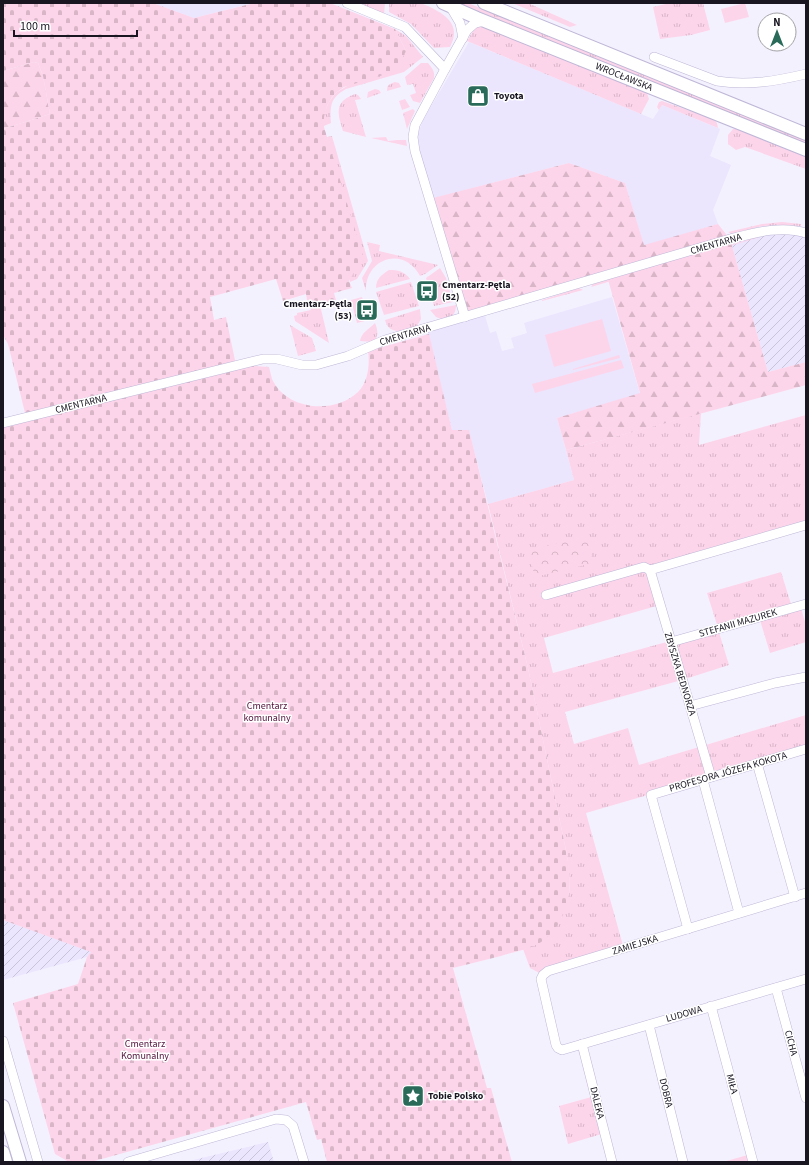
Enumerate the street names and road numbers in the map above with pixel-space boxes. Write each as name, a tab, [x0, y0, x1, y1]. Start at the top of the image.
street label: WROCŁAWSKA	[593, 59, 655, 95]
street label: CMENTARNA	[689, 230, 744, 258]
street label: CMENTARNA	[378, 320, 433, 349]
street label: CMENTARNA	[54, 391, 109, 417]
street label: STEFANII MAZUREK	[697, 605, 779, 641]
street label: ZBYSZKA BEDNORZA	[661, 631, 699, 718]
street label: PROFESORA JÓZEFA KOKOTA	[668, 748, 789, 796]
street label: ZAMIEJSKA	[610, 931, 660, 959]
street label: LUDOWA	[664, 1002, 704, 1026]
street label: CICHA	[781, 1029, 801, 1058]
street label: MIŁA	[723, 1072, 742, 1096]
street label: DOBRA	[656, 1077, 677, 1110]
street label: DALEKA	[586, 1085, 608, 1121]

